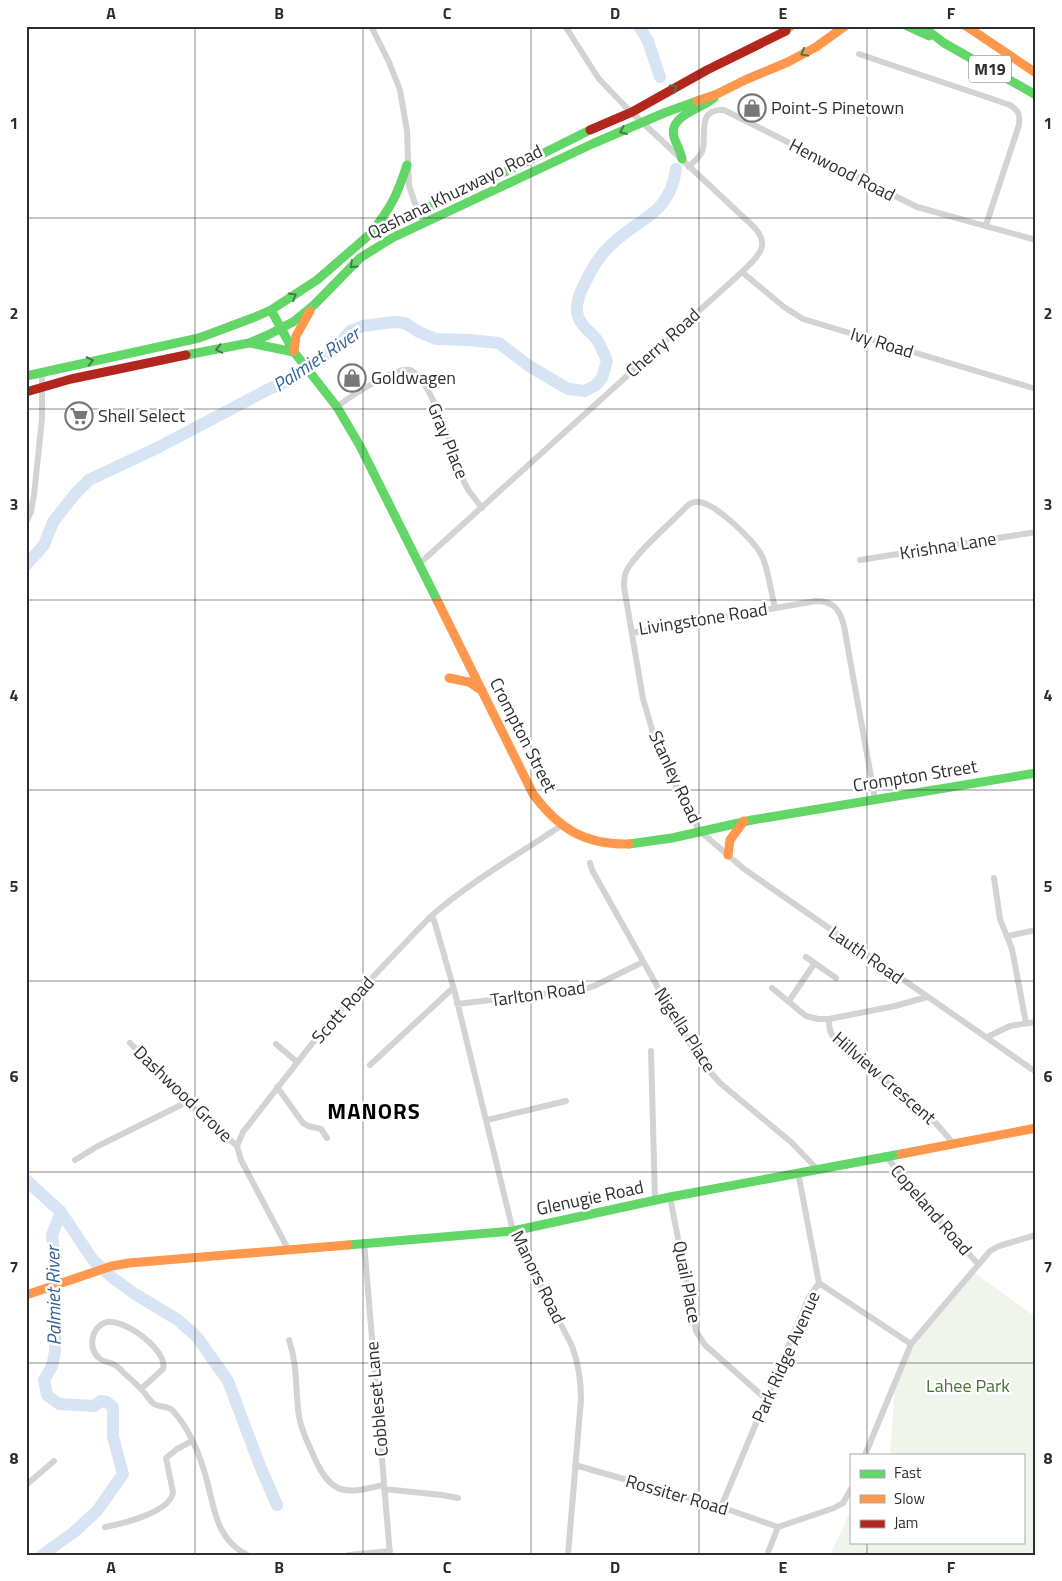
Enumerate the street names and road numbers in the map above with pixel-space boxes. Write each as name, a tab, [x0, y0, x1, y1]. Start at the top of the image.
road number: M19	[969, 56, 1011, 82]
street label: Henwood Road	[785, 131, 900, 208]
street label: Qashana Khuzwayo Road	[363, 137, 547, 246]
street label: Cherry Road	[619, 302, 706, 384]
street label: Ivy Road	[847, 320, 917, 365]
street label: Gray Place	[421, 399, 476, 483]
street label: Krishna Lane	[898, 525, 998, 566]
street label: Livingstone Road	[637, 595, 769, 642]
street label: Crompton Street	[483, 673, 564, 797]
street label: Stanley Road	[642, 726, 709, 827]
street label: Crompton Street	[851, 752, 980, 799]
street label: Lauth Road	[823, 919, 909, 990]
street label: Scott Road	[305, 970, 380, 1049]
street label: Tarlton Road	[489, 973, 587, 1014]
street label: Nigella Place	[648, 982, 723, 1078]
street label: Hillview Crescent	[827, 1025, 943, 1131]
street label: Dashwood Grove	[128, 1039, 239, 1148]
street label: Copeland Road	[884, 1158, 979, 1261]
street label: Glenugie Road	[534, 1173, 646, 1222]
street label: Manors Road	[504, 1226, 573, 1328]
street label: Quail Place	[666, 1238, 709, 1325]
street label: Park Ridge Avenue	[744, 1287, 827, 1427]
street label: Cobbleset Lane	[358, 1340, 395, 1458]
street label: Rossiter Road	[623, 1467, 732, 1522]

